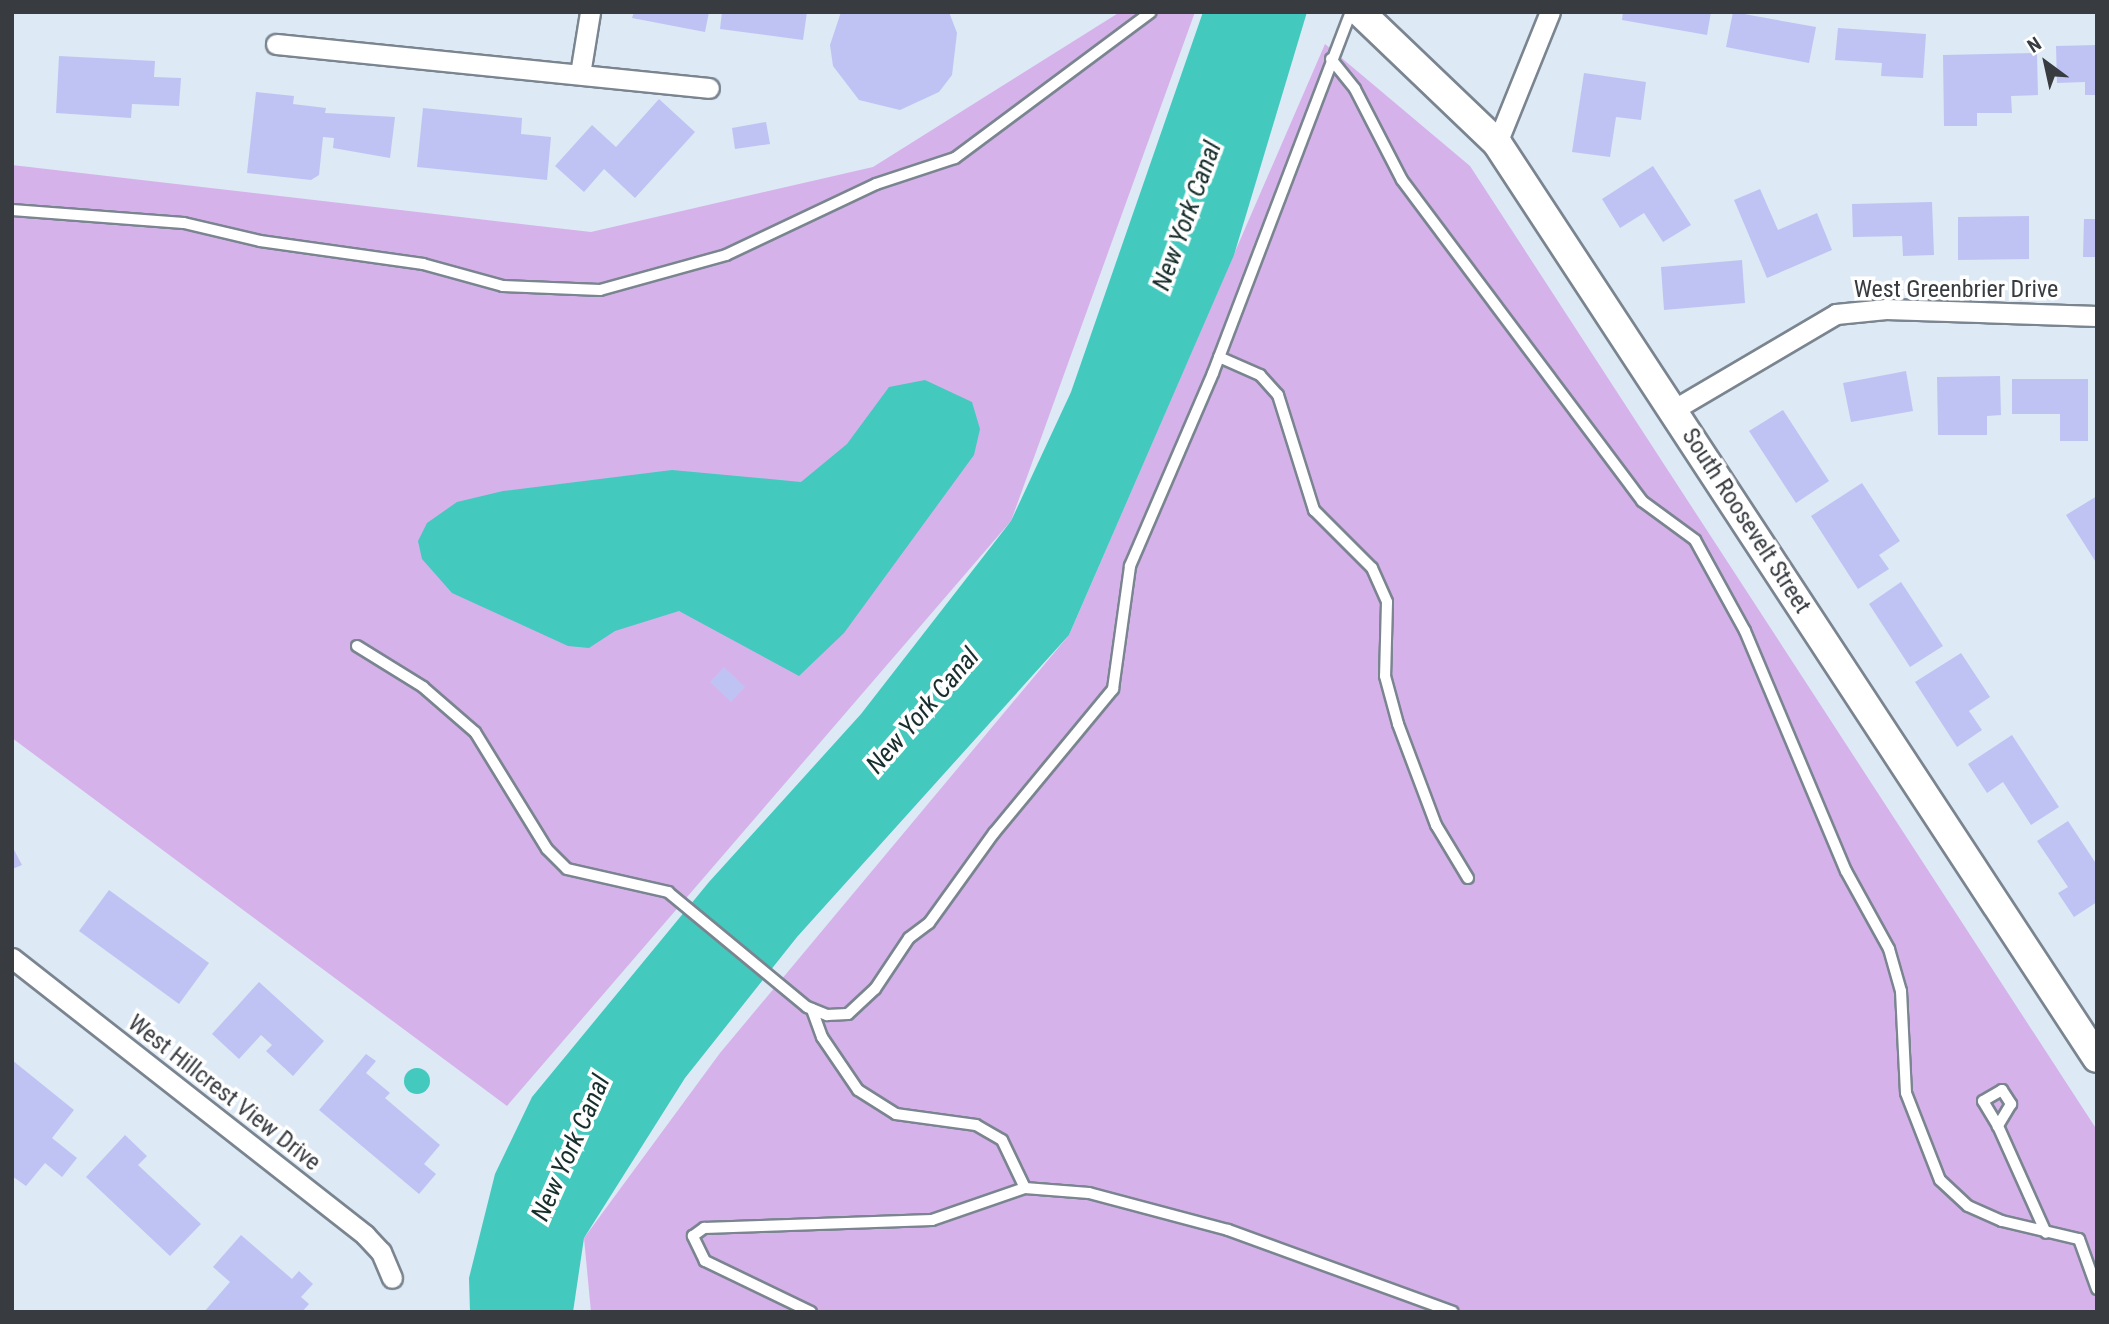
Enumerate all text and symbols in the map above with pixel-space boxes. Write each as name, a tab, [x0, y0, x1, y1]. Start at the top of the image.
north arrow	[2011, 28, 2081, 98]
text: N	[2023, 32, 2045, 58]
water label: New York Canal	[1146, 137, 1228, 295]
street label: West Greenbrier Drive	[1854, 276, 2058, 304]
street label: South Roosevelt Street	[1675, 423, 1817, 619]
water label: New York Canal	[860, 642, 986, 780]
street label: West Hillcrest View Drive	[122, 1009, 326, 1177]
water label: New York Canal	[525, 1070, 617, 1226]

